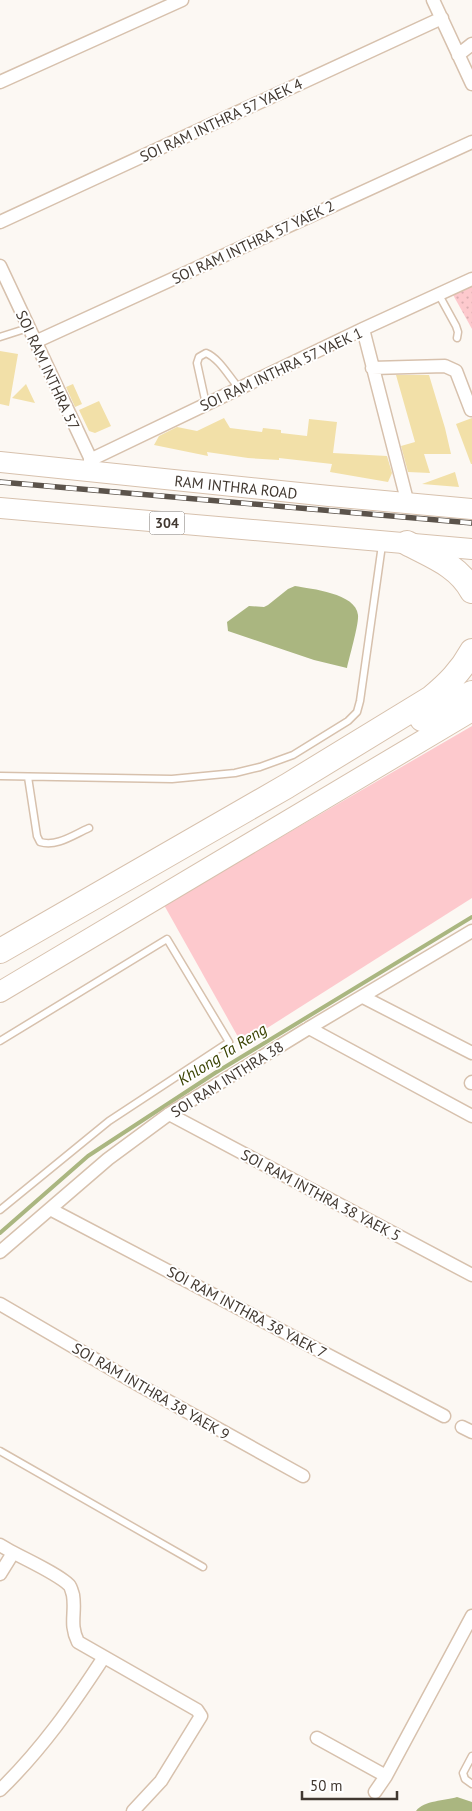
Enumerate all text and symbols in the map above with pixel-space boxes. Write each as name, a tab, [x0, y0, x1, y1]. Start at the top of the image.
street label: SOI RAM INTHRA 57 YAEK 4	[137, 74, 305, 166]
street label: SOI RAM INTHRA 57 YAEK 2	[169, 196, 337, 288]
street label: SOI RAM INTHRA 57	[12, 307, 84, 433]
street label: SOI RAM INTHRA 57 YAEK 1	[197, 323, 365, 415]
street label: RAM INTHRA ROAD	[174, 471, 298, 503]
road number: 304	[150, 512, 184, 534]
water label: Khlong Ta Reng	[174, 1019, 270, 1089]
street label: SOI RAM INTHRA 38	[167, 1037, 287, 1121]
street label: SOI RAM INTHRA 38 YAEK 5	[238, 1145, 404, 1245]
street label: SOI RAM INTHRA 38 YAEK 7	[164, 1262, 330, 1362]
street label: SOI RAM INTHRA 38 YAEK 9	[69, 1338, 233, 1444]
scale bar	[302, 1768, 397, 1800]
text: 50 m	[310, 1776, 343, 1795]

